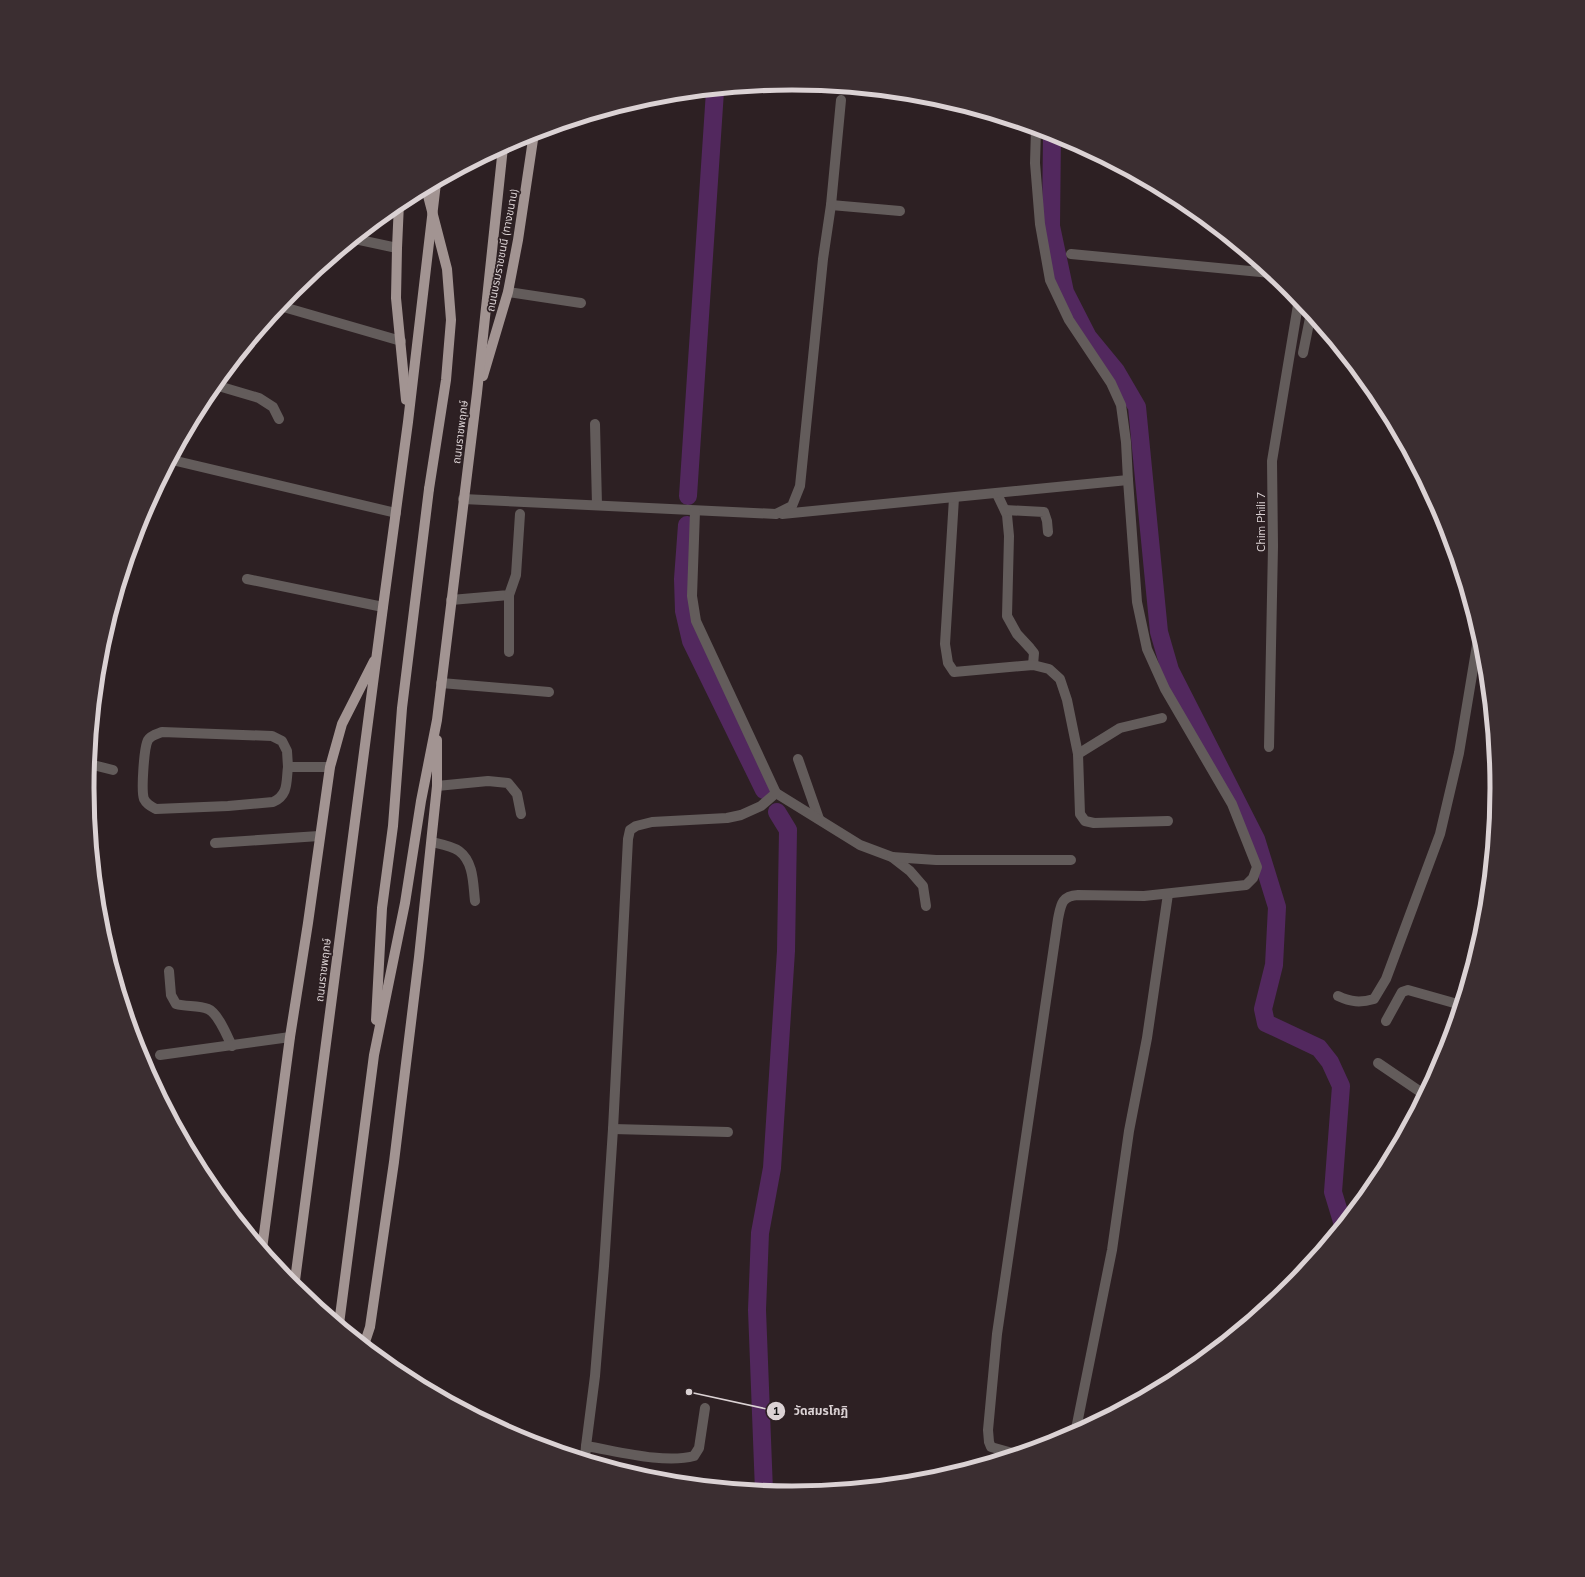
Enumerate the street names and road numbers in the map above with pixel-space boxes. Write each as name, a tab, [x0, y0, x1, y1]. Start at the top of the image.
street label: ถนนบรมราชชนนี (ทางขนาน)	[483, 187, 521, 313]
street label: ถนนราชพฤกษ์	[449, 399, 471, 465]
street label: Chim Phili 7	[1254, 492, 1268, 552]
street label: ถนนราชพฤกษ์	[312, 937, 334, 1003]

